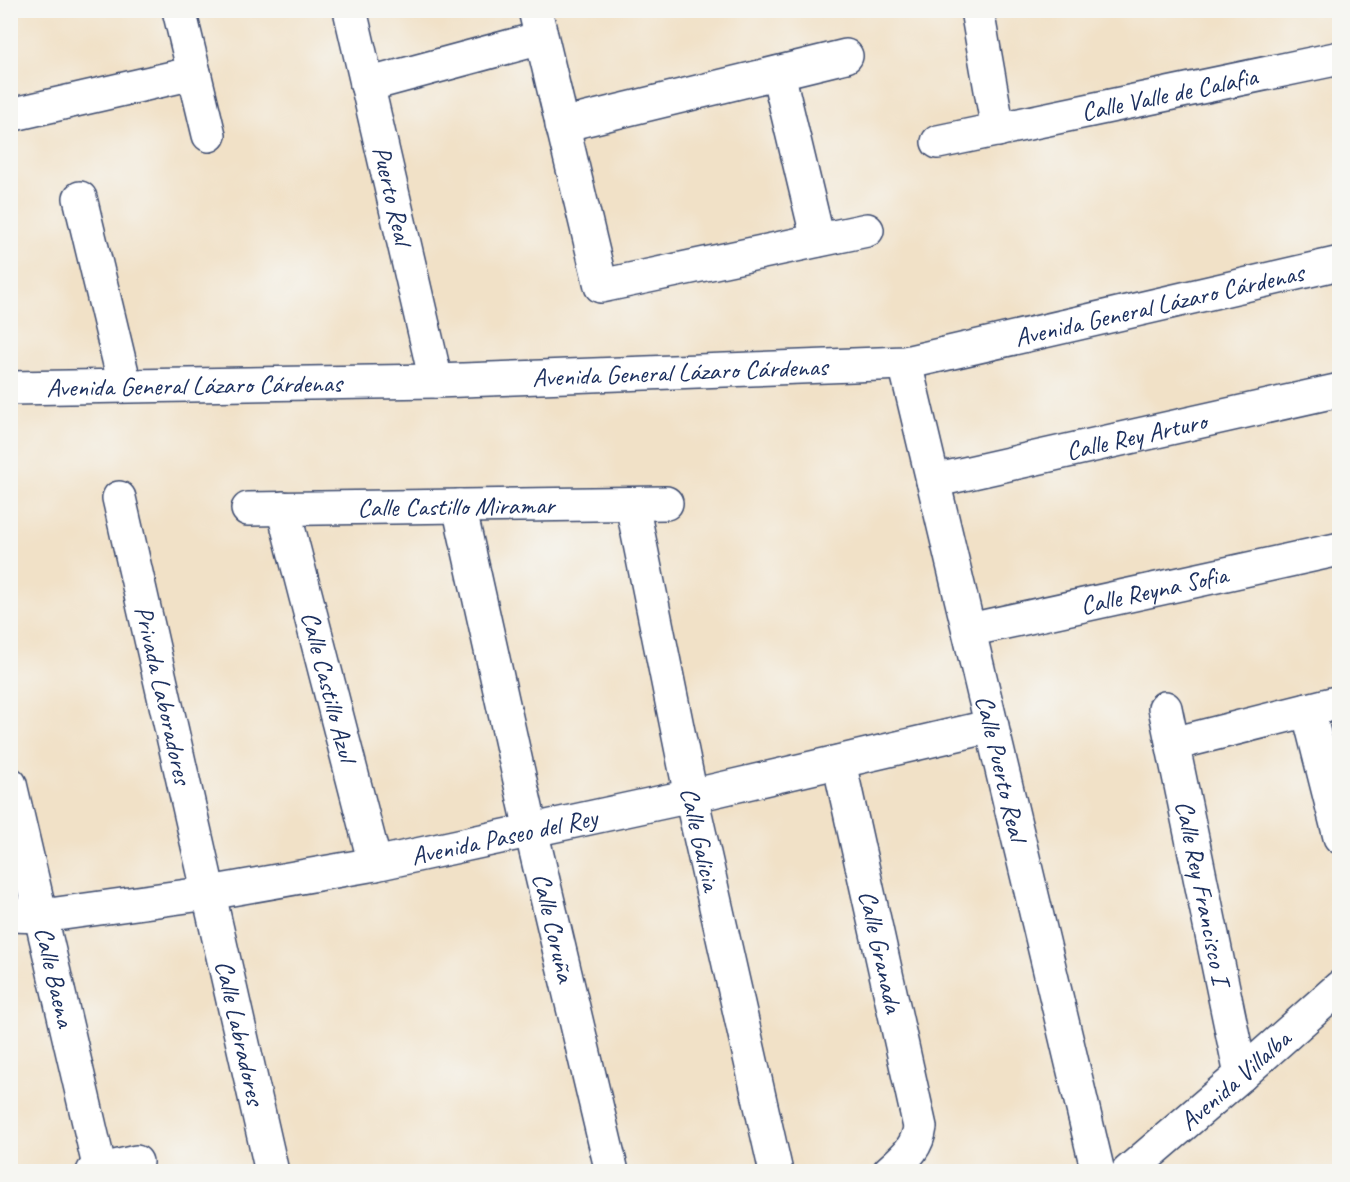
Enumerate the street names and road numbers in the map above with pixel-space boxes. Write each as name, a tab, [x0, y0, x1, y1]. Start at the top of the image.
street label: Calle Valle de Calafia	[1078, 59, 1262, 129]
street label: Puerto Real	[365, 143, 421, 252]
street label: Avenida General Lázaro Cárdenas	[1011, 255, 1309, 354]
street label: Avenida General Lázaro Cárdenas	[532, 350, 830, 394]
street label: Avenida General Lázaro Cárdenas	[46, 367, 344, 404]
street label: Calle Rey Arturo	[1063, 404, 1212, 468]
street label: Calle Castillo Miramar	[357, 489, 557, 524]
street label: Calle Reyna Sofia	[1077, 558, 1233, 622]
street label: Privada Laboradores	[127, 603, 200, 789]
street label: Calle Castillo Azul	[293, 608, 365, 769]
street label: Calle Puerto Real	[968, 692, 1035, 848]
street label: Calle Galicia	[673, 785, 728, 896]
street label: Calle Rey Francisco I	[1168, 798, 1239, 992]
street label: Avenida Paseo del Rey	[408, 800, 602, 873]
street label: Calle Coruña	[525, 870, 583, 987]
street label: Calle Granada	[851, 887, 910, 1017]
street label: Calle Baena	[27, 924, 82, 1032]
street label: Calle Labradores	[207, 957, 273, 1110]
street label: Avenida Villalba	[1173, 1021, 1299, 1138]

